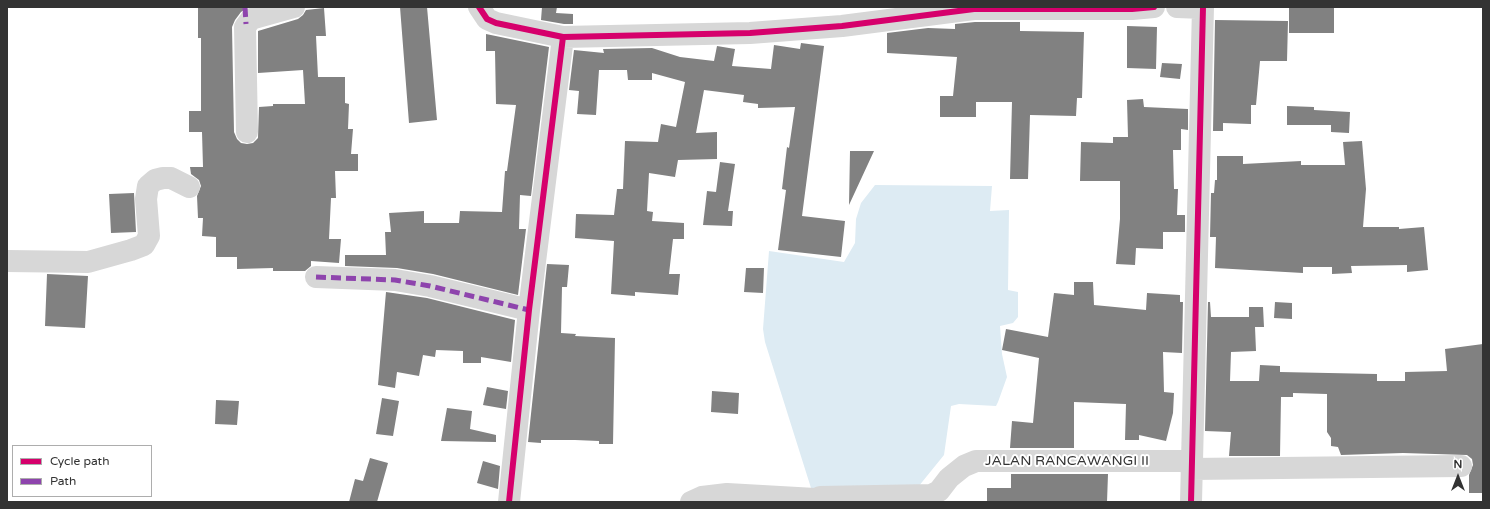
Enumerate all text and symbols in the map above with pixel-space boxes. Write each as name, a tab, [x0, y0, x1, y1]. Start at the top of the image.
legend	[12, 445, 152, 497]
street label: JALAN RANCAWANGI II	[985, 453, 1149, 469]
text: Cycle path	[50, 454, 109, 468]
north arrow	[1438, 457, 1478, 497]
text: N	[1454, 458, 1462, 471]
text: Path	[50, 474, 76, 488]

